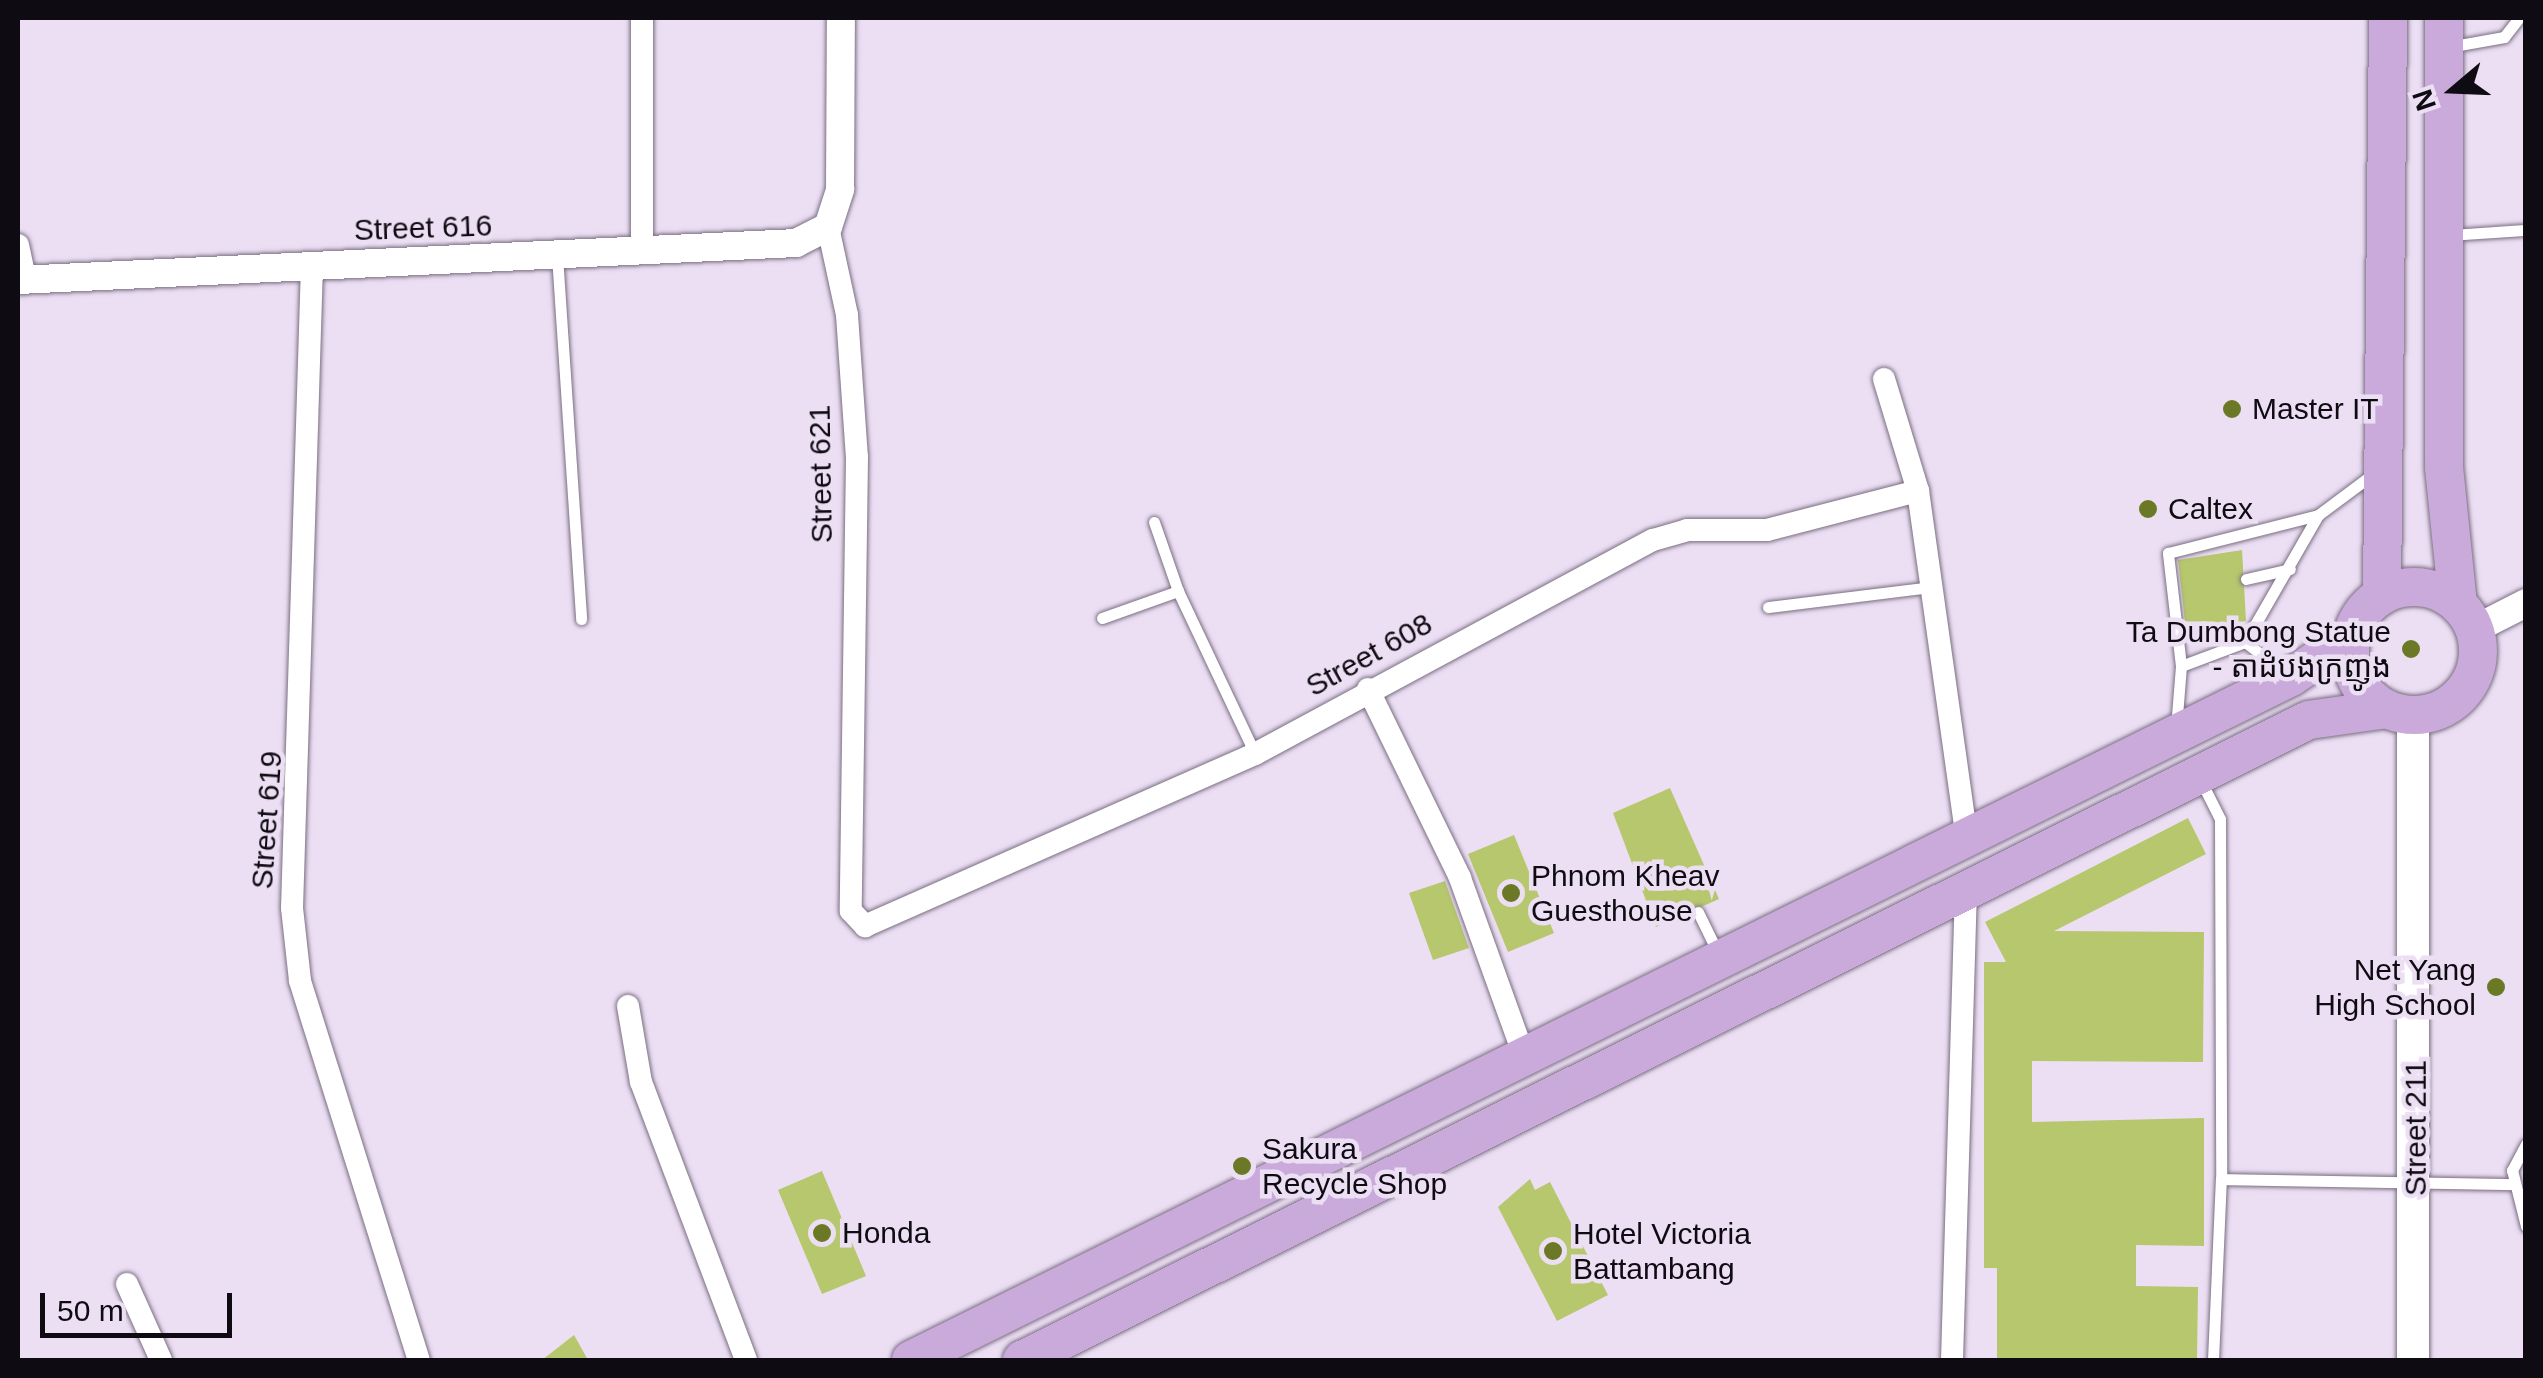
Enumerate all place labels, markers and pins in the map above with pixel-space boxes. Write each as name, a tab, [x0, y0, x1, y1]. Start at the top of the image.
place label: Master IT	[2252, 391, 2379, 427]
marker: Master IT	[2221, 398, 2243, 420]
place label: Caltex	[2168, 491, 2253, 527]
marker: Caltex	[2137, 498, 2159, 520]
place label: Ta Dumbong Statue - តាដំបងក្រញូង	[2126, 614, 2391, 684]
marker: Ta Dumbong Statue - តាដំបងក្រញូង	[2400, 638, 2422, 660]
place label: Phnom Kheav Guesthouse	[1531, 858, 1719, 928]
marker: Phnom Kheav Guesthouse	[1500, 882, 1522, 904]
place label: Net Yang High School	[2314, 952, 2476, 1022]
marker: Net Yang High School	[2485, 976, 2507, 998]
place label: Sakura Recycle Shop	[1262, 1131, 1447, 1202]
marker: Sakura Recycle Shop	[1231, 1155, 1253, 1177]
place label: Honda	[842, 1215, 930, 1251]
place label: Hotel Victoria Battambang	[1573, 1216, 1751, 1286]
marker: Honda	[811, 1222, 833, 1244]
marker: Hotel Victoria Battambang	[1542, 1240, 1564, 1262]

